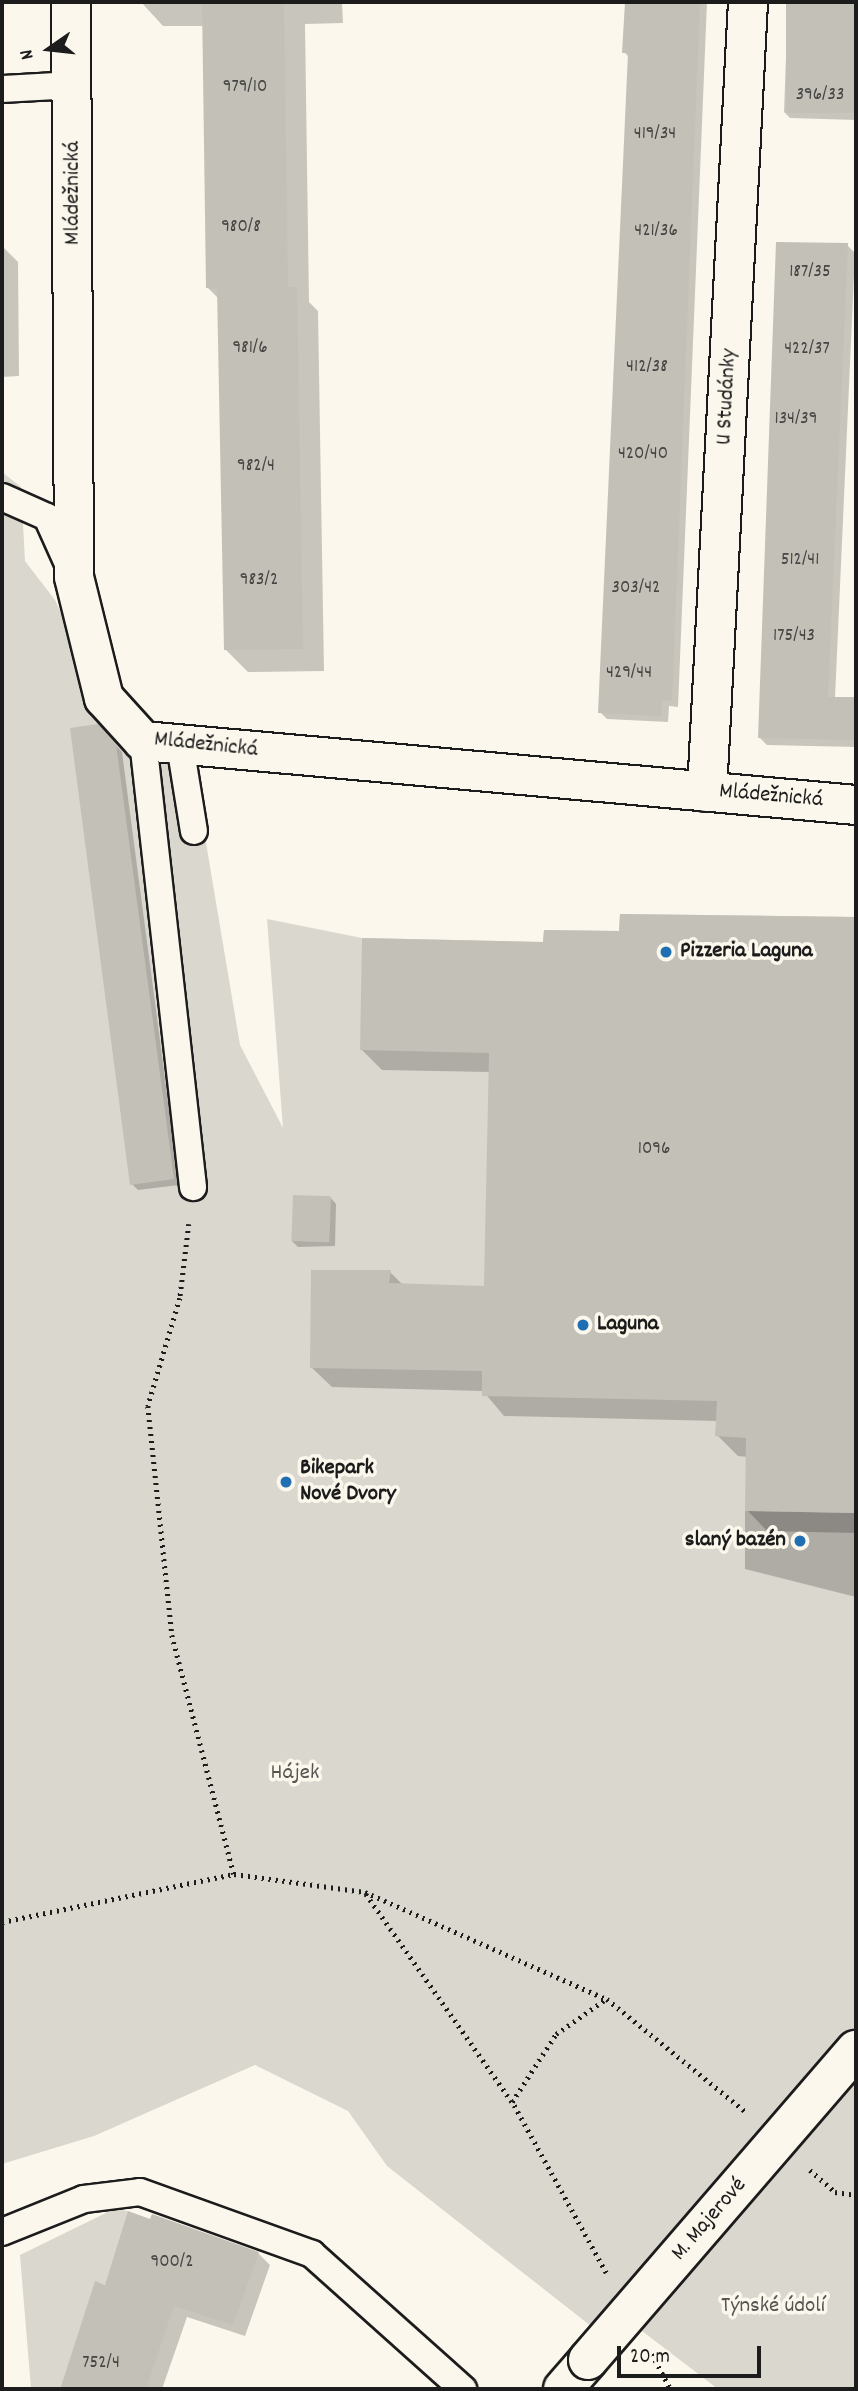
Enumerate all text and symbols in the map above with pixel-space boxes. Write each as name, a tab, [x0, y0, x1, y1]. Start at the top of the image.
north arrow	[14, 14, 84, 84]
text: N	[14, 46, 42, 62]
house number: 979/10	[223, 77, 267, 99]
house number: 396/33	[796, 85, 844, 107]
house number: 419/34	[634, 124, 676, 146]
street label: Mládežnická	[60, 141, 88, 245]
house number: 980/8	[221, 217, 261, 239]
house number: 421/36	[634, 221, 678, 243]
house number: 187/35	[789, 262, 831, 284]
house number: 981/6	[232, 338, 268, 360]
house number: 422/37	[784, 339, 830, 361]
street label: U Studánky	[712, 348, 744, 446]
house number: 412/38	[626, 357, 668, 379]
house number: 134/39	[774, 409, 818, 431]
house number: 420/40	[618, 444, 668, 466]
house number: 982/4	[237, 456, 275, 478]
house number: 512/41	[781, 550, 819, 572]
house number: 983/2	[240, 570, 278, 592]
house number: 303/42	[612, 578, 660, 600]
house number: 175/43	[773, 626, 815, 648]
house number: 429/44	[606, 663, 652, 685]
street label: Mládežnická	[153, 727, 259, 765]
street label: Mládežnická	[718, 779, 824, 815]
place label: Pizzeria Laguna	[680, 938, 813, 966]
marker: Pizzeria Laguna	[658, 944, 674, 960]
house number: 1096	[638, 1139, 670, 1161]
place label: Laguna	[597, 1311, 659, 1339]
marker: Laguna	[575, 1317, 591, 1333]
place label: Bikepark Nové Dvory	[300, 1455, 396, 1509]
marker: Bikepark Nové Dvory	[278, 1474, 294, 1490]
place label: slaný bazén	[685, 1527, 786, 1555]
marker: slaný bazén	[792, 1533, 808, 1549]
park label: Hájek	[271, 1760, 319, 1788]
street label: M. Majerové	[666, 2173, 754, 2267]
house number: 900/2	[150, 2252, 194, 2274]
park label: Týnské údolí	[721, 2293, 825, 2321]
scale bar	[620, 2332, 764, 2376]
text: 20 m	[630, 2343, 670, 2373]
house number: 752/4	[82, 2353, 120, 2375]

